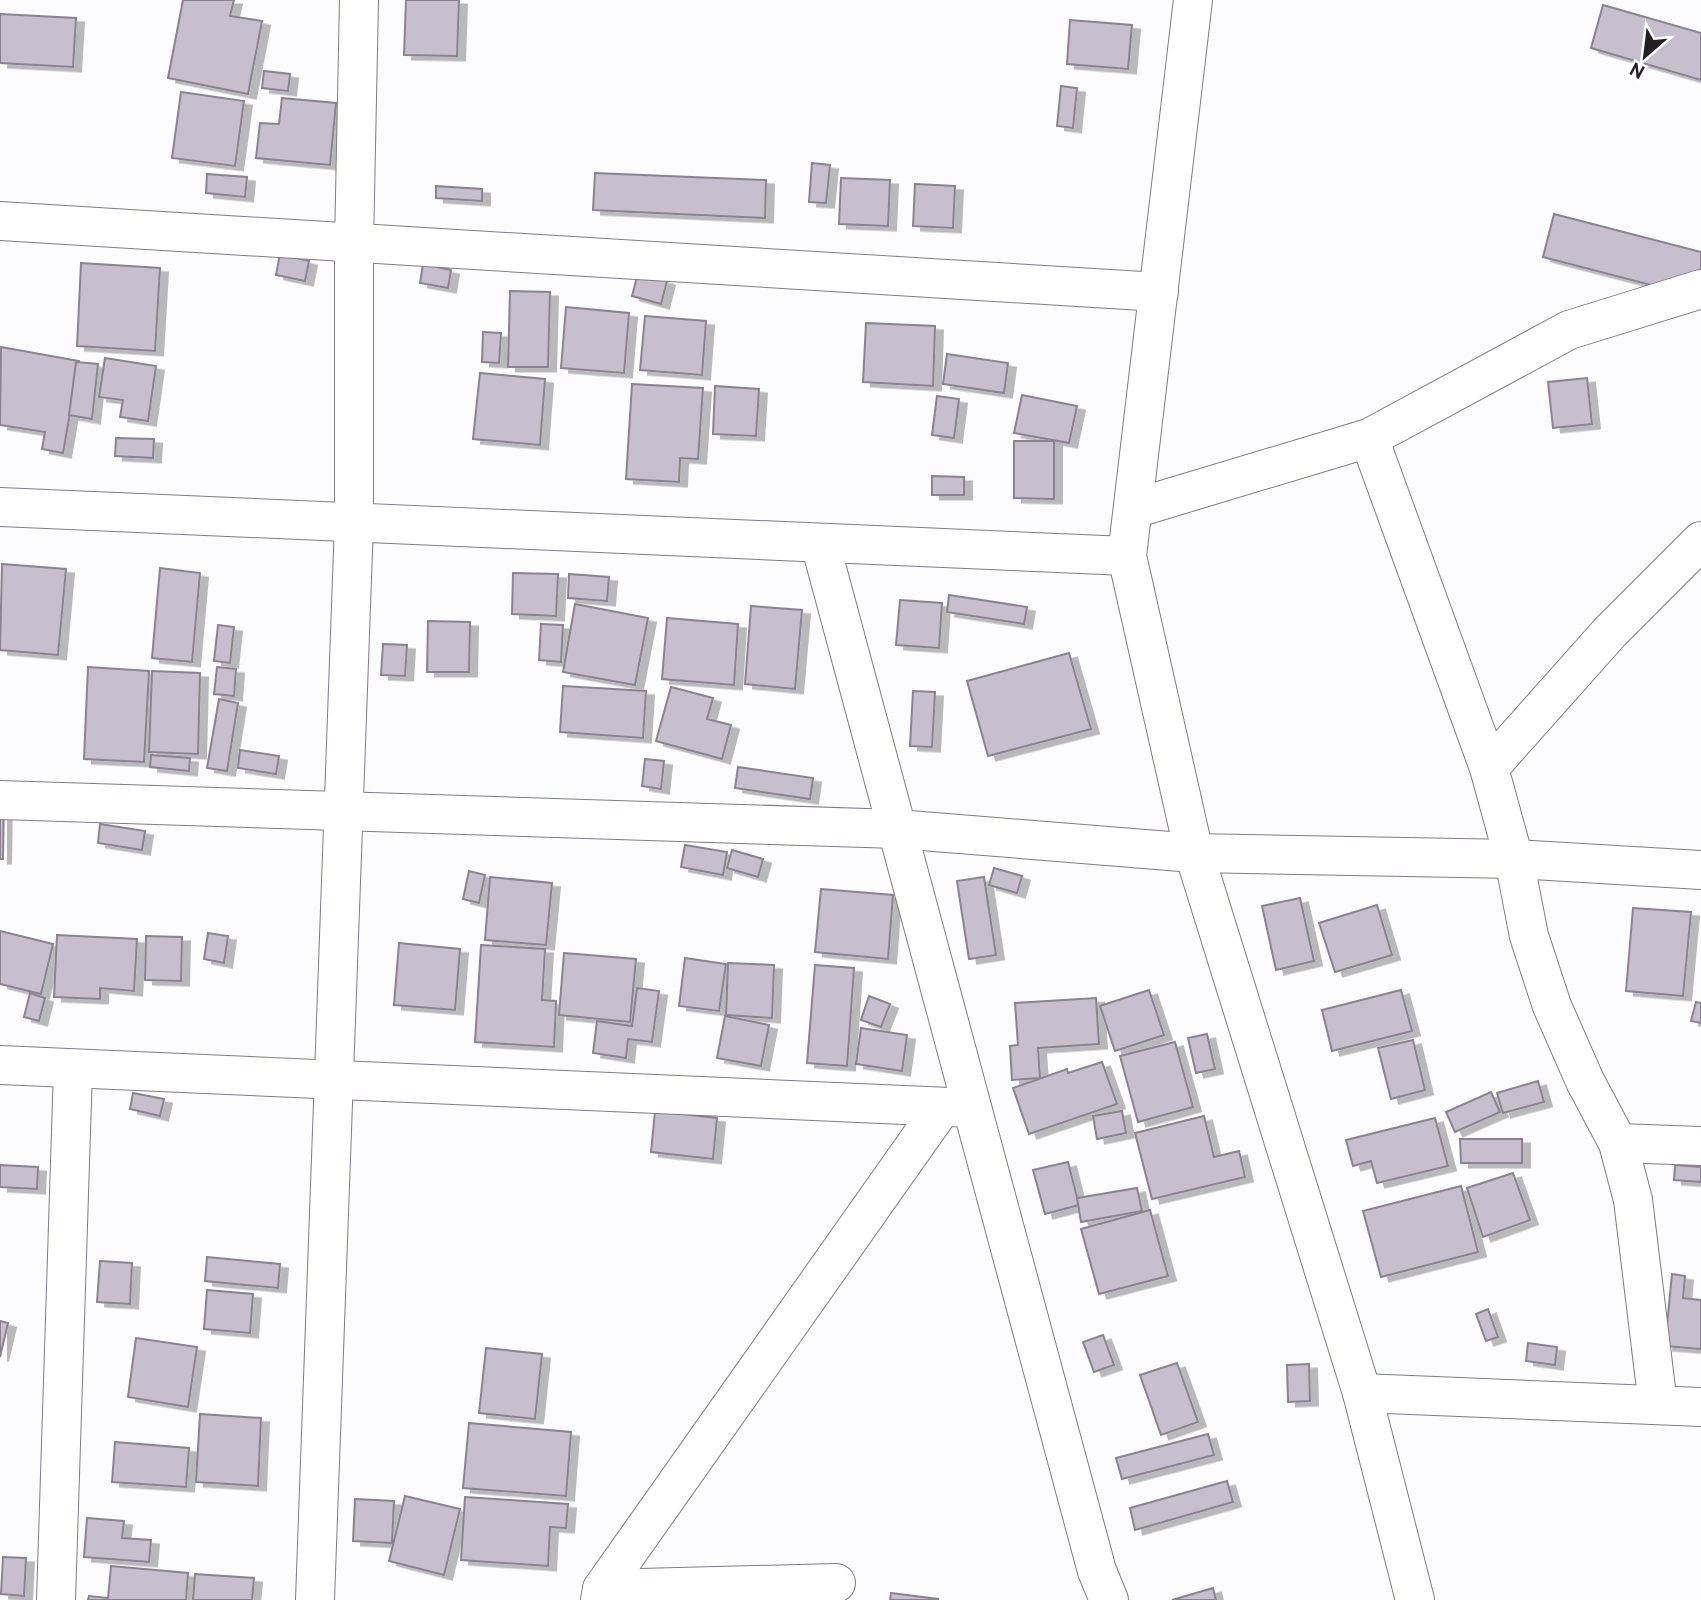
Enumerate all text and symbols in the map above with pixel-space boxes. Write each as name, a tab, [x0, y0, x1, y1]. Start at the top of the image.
north arrow	[1610, 21, 1680, 91]
text: N	[1626, 55, 1650, 83]

